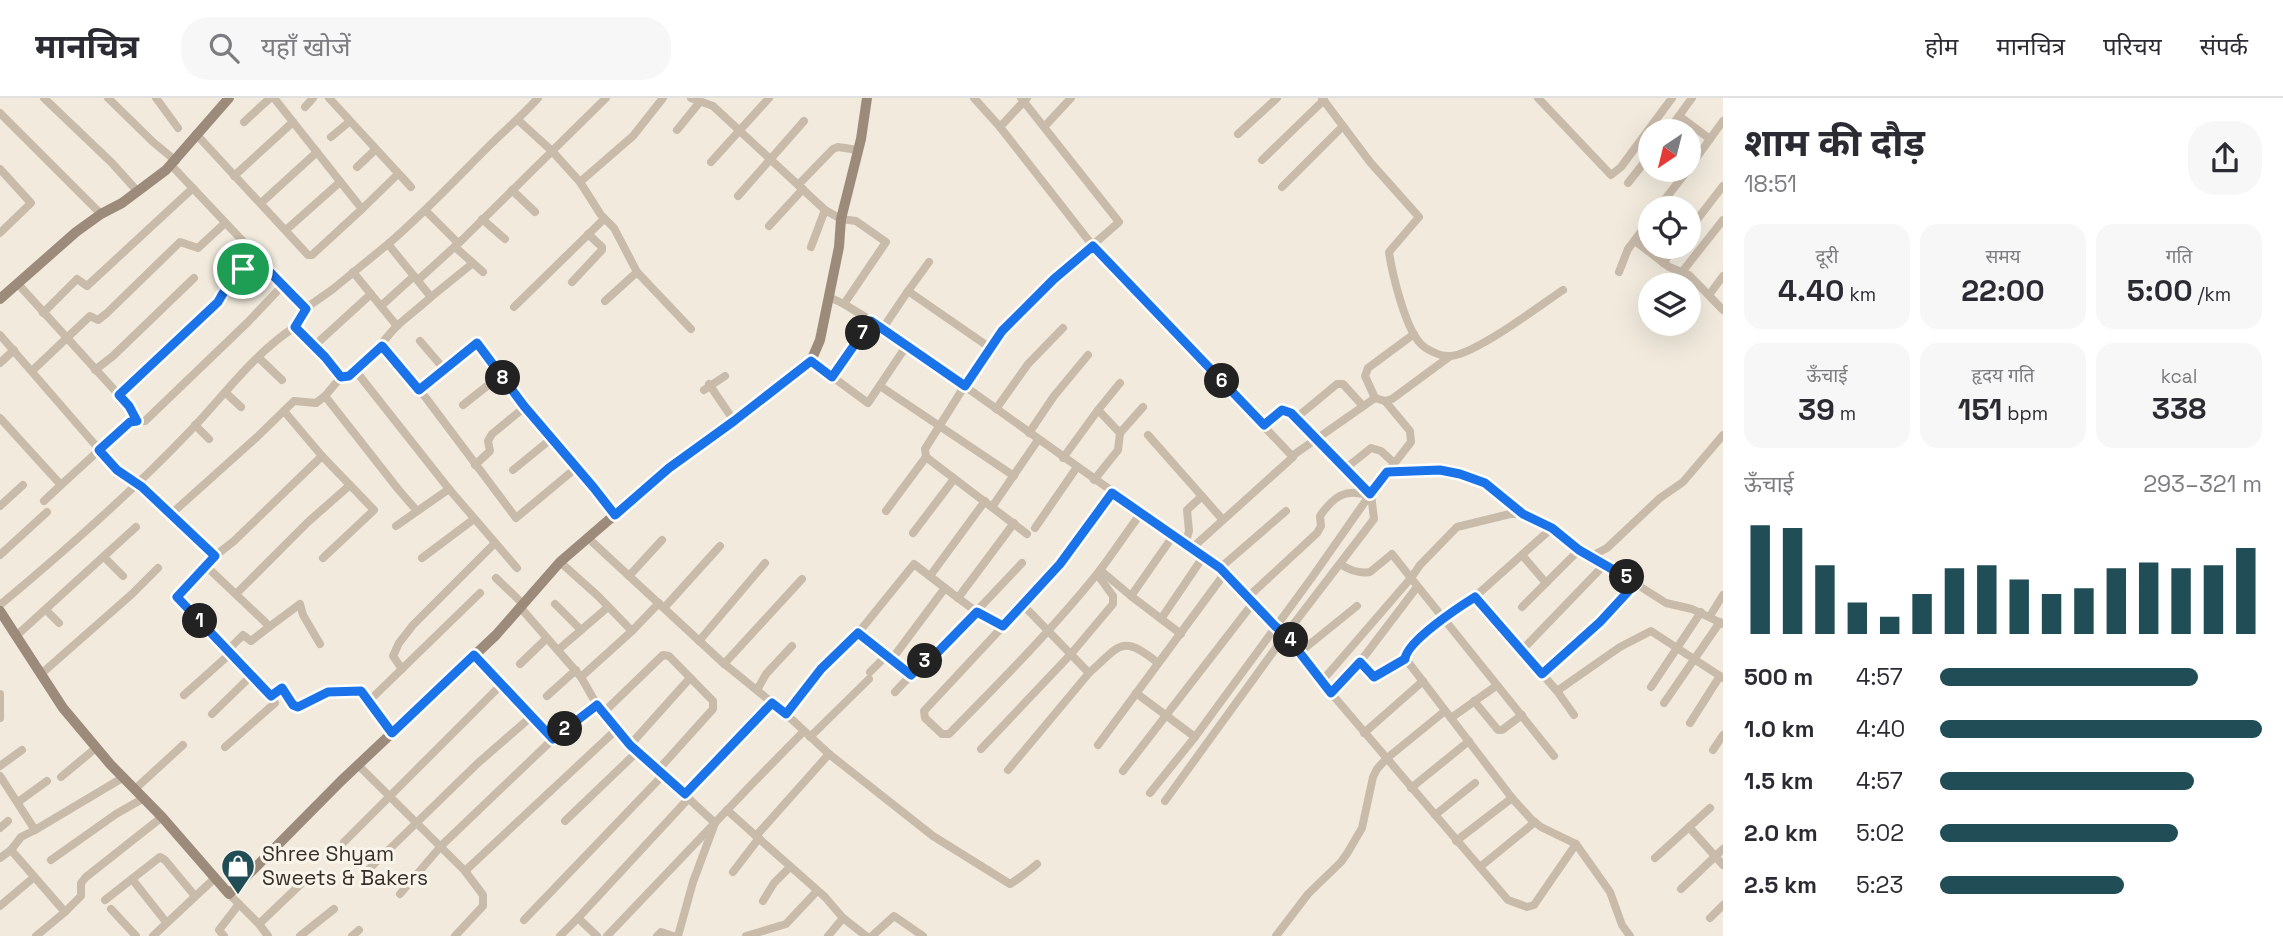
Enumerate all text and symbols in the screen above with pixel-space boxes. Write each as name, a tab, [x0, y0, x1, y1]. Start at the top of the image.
search box	[181, 17, 671, 80]
text: मानचित्र	[35, 26, 139, 68]
icon: search	[205, 29, 243, 67]
text: यहाँ खोजें	[261, 30, 351, 64]
text: होम	[1925, 31, 1958, 62]
text: मानचित्र	[1996, 31, 2065, 62]
text: परिचय	[2103, 31, 2162, 62]
text: संपर्क	[2200, 31, 2248, 62]
north arrow	[1638, 119, 1701, 182]
map controls	[1638, 119, 1701, 336]
text: शाम की दौड़	[1744, 119, 1925, 167]
button: share	[2188, 121, 2262, 195]
text: 18:51	[1744, 169, 1797, 199]
button: locate	[1638, 196, 1701, 259]
pin	[213, 239, 273, 299]
text: दूरी	[1816, 244, 1838, 269]
text: समय	[1985, 244, 2021, 269]
text: गति	[2166, 244, 2192, 269]
icon: arrive	[224, 250, 262, 288]
text: 4.40	[1778, 271, 1845, 310]
text: 22:00	[1961, 271, 2045, 310]
text: 5:00	[2127, 271, 2193, 310]
button: layers	[1638, 273, 1701, 336]
text: km	[1845, 282, 1876, 307]
text: /km	[2193, 282, 2231, 307]
pin: 7	[846, 316, 880, 350]
text: 7	[857, 320, 868, 345]
pin: 8	[486, 360, 520, 396]
text: ऊँचाई	[1806, 363, 1848, 388]
text: हृदय गति	[1972, 363, 2034, 388]
pin: 6	[1204, 364, 1240, 398]
text: kcal	[2161, 364, 2197, 389]
text: 8	[497, 365, 508, 390]
text: 6	[1216, 368, 1227, 393]
text: 338	[2152, 389, 2206, 428]
text: 39	[1798, 390, 1835, 429]
text: 151	[1958, 390, 2002, 429]
text: m	[1835, 401, 1856, 426]
text: bpm	[2002, 401, 2048, 426]
text: ऊँचाई	[1744, 469, 1794, 499]
text: 293–321 m	[2143, 469, 2262, 499]
pin: 5	[1610, 560, 1644, 594]
text: 5	[1621, 564, 1632, 589]
pin: 1	[182, 603, 218, 638]
text: 1	[195, 608, 204, 633]
pin: 4	[1274, 622, 1308, 658]
text: 4	[1284, 627, 1297, 652]
pin: 3	[908, 644, 942, 678]
text: 3	[919, 648, 930, 673]
text: 500 m	[1744, 662, 1813, 692]
text: 4:57	[1856, 662, 1903, 692]
pin: 2	[548, 712, 582, 746]
text: 1.0 km	[1744, 714, 1814, 744]
text: 4:40	[1856, 714, 1905, 744]
text: 2	[559, 716, 570, 741]
text: 1.5 km	[1744, 766, 1814, 796]
text: 4:57	[1856, 766, 1903, 796]
text: 2.0 km	[1744, 818, 1818, 848]
text: 5:02	[1856, 818, 1904, 848]
place label: Shree Shyam Sweets & Bakers	[262, 840, 428, 891]
shop icon: Shree Shyam Sweets & Bakers	[219, 847, 257, 896]
text: 2.5 km	[1744, 870, 1817, 900]
text: 5:23	[1856, 870, 1903, 900]

